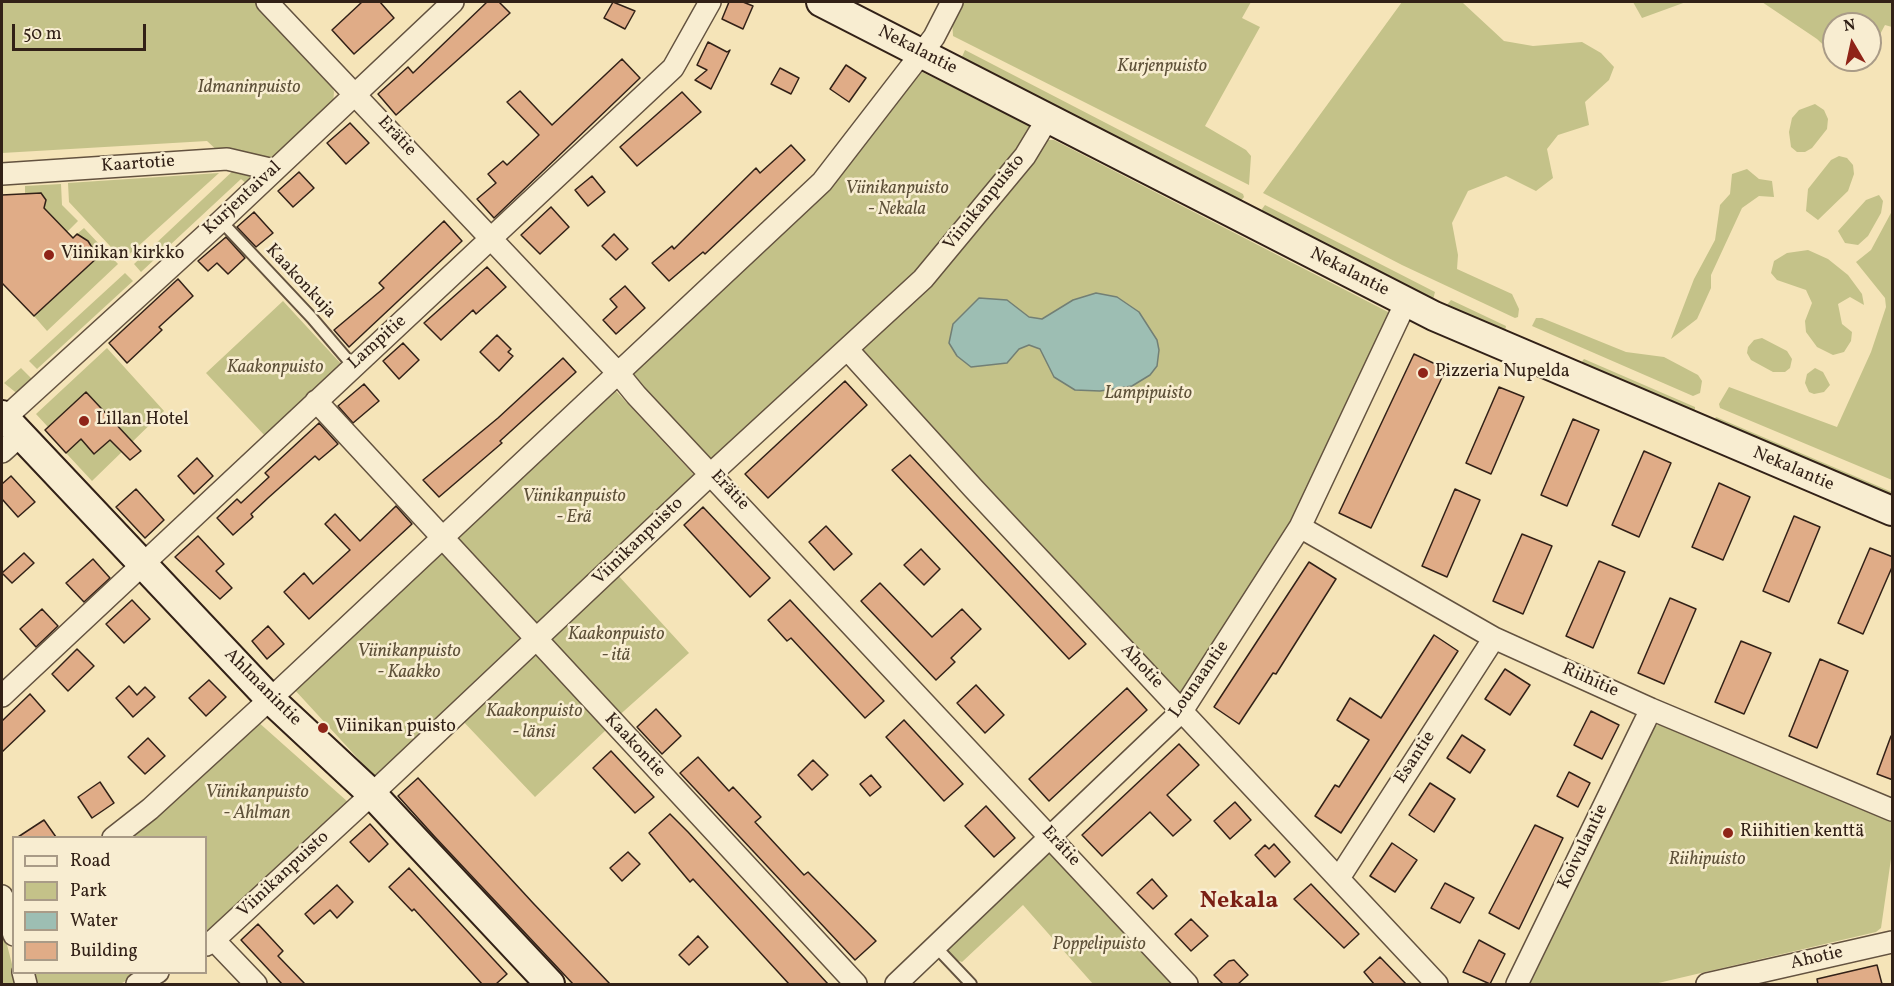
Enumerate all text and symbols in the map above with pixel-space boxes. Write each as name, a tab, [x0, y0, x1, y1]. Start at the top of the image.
scale bar	[15, 12, 148, 50]
north arrow	[1822, 12, 1882, 72]
text: N	[1842, 14, 1857, 38]
text: 50 m	[23, 22, 62, 47]
street label: Nekalantie	[874, 22, 960, 80]
park label: Kurjenpuisto	[1117, 57, 1207, 79]
park label: Idmaninpuisto	[198, 78, 300, 100]
street label: Erätie	[372, 112, 420, 162]
street label: Viinikanpuisto	[940, 151, 1030, 255]
street label: Kaartotie	[101, 152, 175, 178]
street label: Kurjentaival	[199, 157, 287, 241]
park label: Viinikanpuisto - Nekala	[845, 179, 949, 222]
street label: Kaakonkuja	[260, 240, 340, 324]
place label: Viinikan kirkko	[61, 244, 184, 266]
street label: Nekalantie	[1306, 244, 1392, 302]
marker: Viinikan kirkko	[42, 248, 56, 262]
street label: Lampitie	[344, 311, 412, 375]
park label: Kaakonpuisto	[227, 358, 323, 380]
place label: Pizzeria Nupelda	[1435, 362, 1570, 384]
marker: Pizzeria Nupelda	[1416, 366, 1430, 380]
park label: Lampipuisto	[1104, 384, 1192, 406]
place label: Lillan Hotel	[96, 410, 189, 432]
marker: Lillan Hotel	[77, 414, 91, 428]
street label: Nekalantie	[1749, 443, 1837, 497]
street label: Erätie	[705, 466, 753, 516]
park label: Viinikanpuisto - Erä	[522, 487, 626, 530]
street label: Viinikanpuisto	[589, 493, 689, 591]
park label: Kaakonpuisto - itä	[568, 625, 664, 668]
street label: Lounaantie	[1165, 637, 1235, 723]
street label: Ahotie	[1115, 640, 1167, 694]
park label: Viinikanpuisto - Kaakko	[357, 642, 461, 684]
street label: Ahlmanintie	[219, 645, 305, 731]
street label: Riihitie	[1558, 659, 1622, 703]
park label: Kaakonpuisto - länsi	[486, 702, 582, 744]
street label: Kaakontie	[599, 709, 669, 783]
place label: Viinikan puisto	[335, 717, 456, 739]
marker: Viinikan puisto	[316, 721, 330, 735]
street label: Esantie	[1391, 728, 1441, 788]
park label: Viinikanpuisto - Ahlman	[205, 783, 309, 826]
street label: Koivulantie	[1554, 801, 1614, 893]
street label: Erätie	[1036, 822, 1084, 872]
place label: Riihitien kenttä	[1740, 822, 1864, 844]
marker: Riihitien kenttä	[1721, 826, 1735, 840]
street label: Viinikanpuisto	[234, 827, 334, 923]
legend	[12, 836, 207, 974]
text: Road	[70, 849, 111, 874]
park label: Riihipuisto	[1669, 850, 1745, 872]
text: Park	[70, 879, 107, 904]
district label: Nekala	[1200, 889, 1278, 917]
text: Water	[70, 909, 118, 934]
park label: Poppelipuisto	[1052, 935, 1146, 957]
text: Building	[70, 939, 138, 964]
street label: Ahotie	[1789, 942, 1845, 976]

